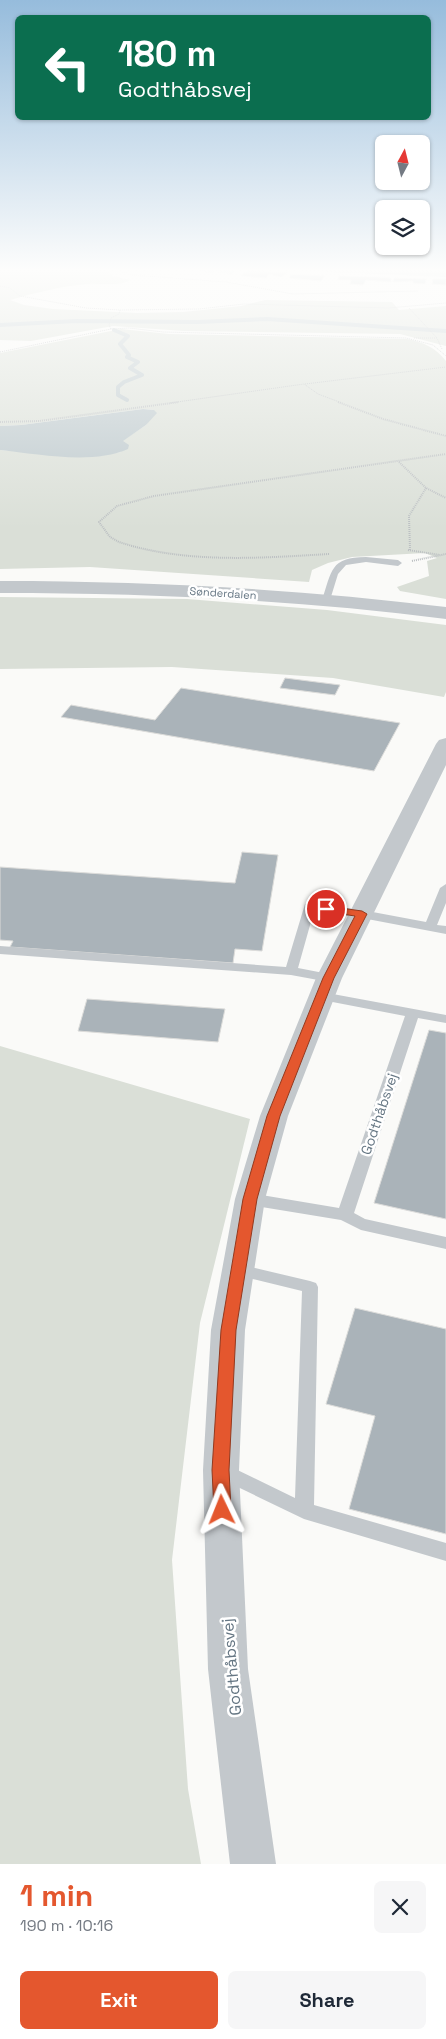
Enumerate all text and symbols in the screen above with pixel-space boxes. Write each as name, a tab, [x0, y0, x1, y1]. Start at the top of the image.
text: 180 m	[118, 32, 216, 76]
icon: left	[35, 35, 100, 100]
text: Godthåbsvej	[118, 75, 252, 103]
north arrow	[375, 135, 430, 190]
map controls	[375, 135, 430, 255]
button: layers	[375, 200, 430, 255]
street label: Sønderdalen	[189, 584, 257, 602]
pin	[305, 888, 347, 930]
icon: arrive	[312, 895, 340, 923]
street label: Godthåbsvej	[357, 1071, 401, 1157]
position arrow	[195, 1483, 247, 1535]
street label: Godthåbsvej	[217, 1618, 246, 1716]
text: 1 min	[20, 1876, 93, 1915]
button: close	[374, 1881, 426, 1933]
text: 190 m · 10:16	[20, 1915, 113, 1936]
button: Exit	[20, 1971, 218, 2029]
button: Share	[228, 1971, 426, 2029]

